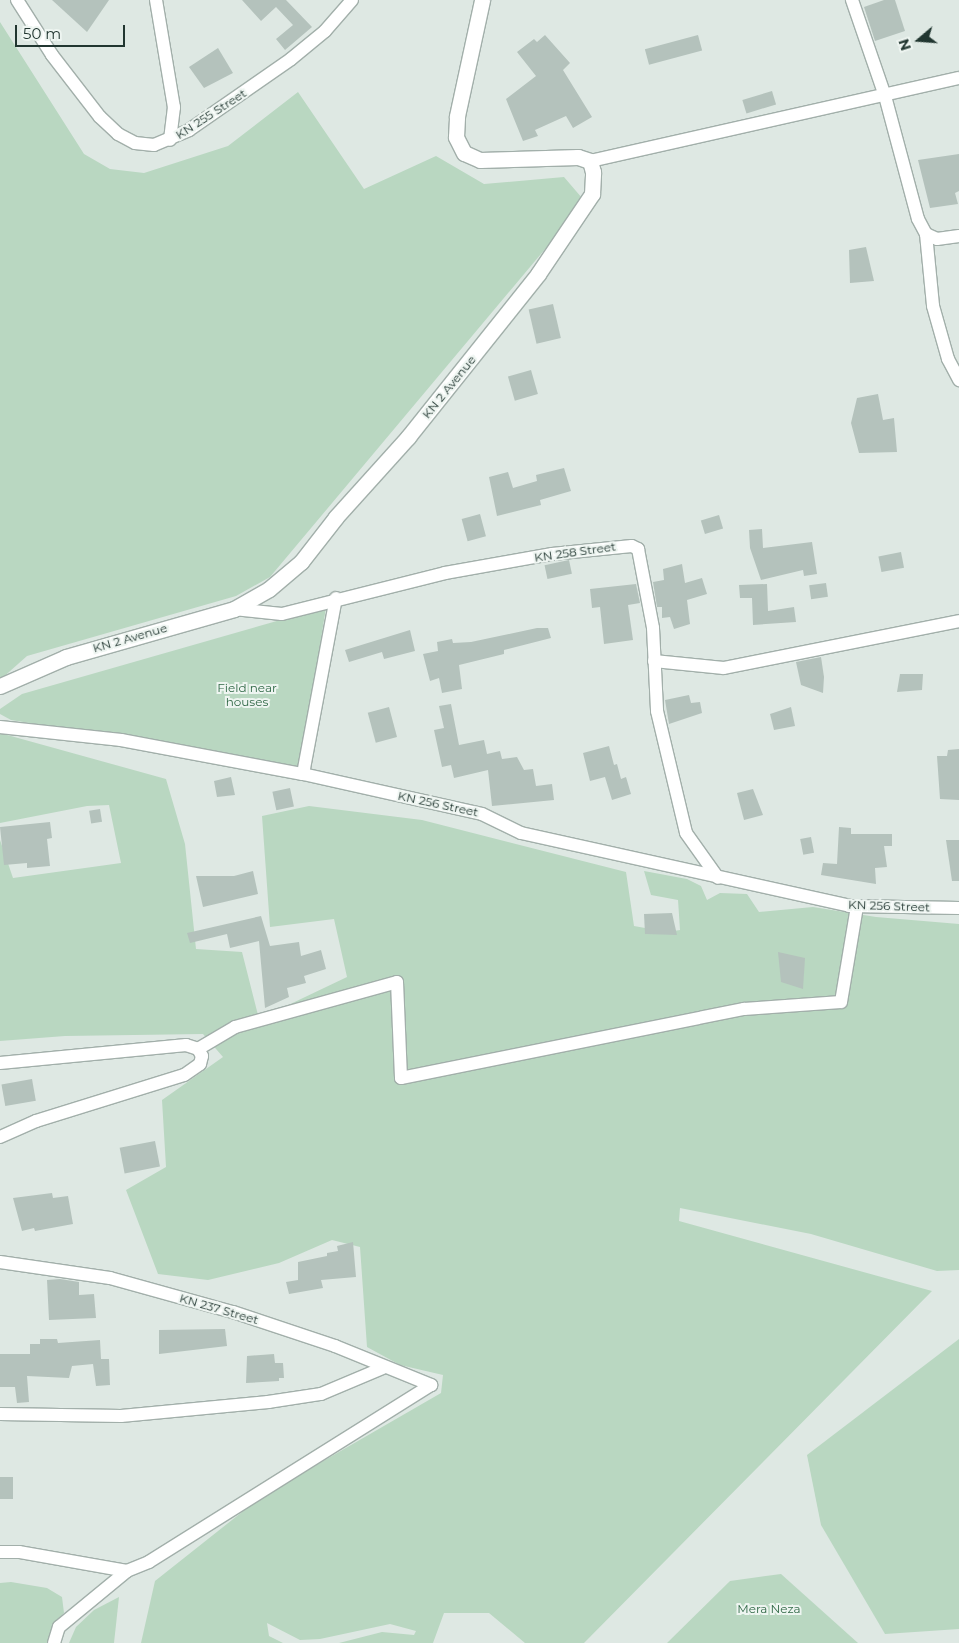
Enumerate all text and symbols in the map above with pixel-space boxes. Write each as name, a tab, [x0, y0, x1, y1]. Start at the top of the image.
scale bar	[18, 15, 128, 47]
north arrow	[894, 15, 944, 65]
text: 50 m	[23, 24, 61, 43]
text: N	[894, 36, 915, 53]
street label: KN 255 Street	[173, 86, 249, 142]
street label: KN 2 Avenue	[419, 353, 479, 421]
street label: KN 258 Street	[533, 539, 617, 565]
street label: KN 2 Avenue	[91, 621, 169, 655]
park label: Field near houses	[217, 681, 277, 709]
street label: KN 256 Street	[397, 788, 479, 820]
street label: KN 256 Street	[848, 897, 930, 915]
street label: KN 237 Street	[178, 1291, 260, 1327]
park label: Mera Neza	[737, 1602, 801, 1616]

